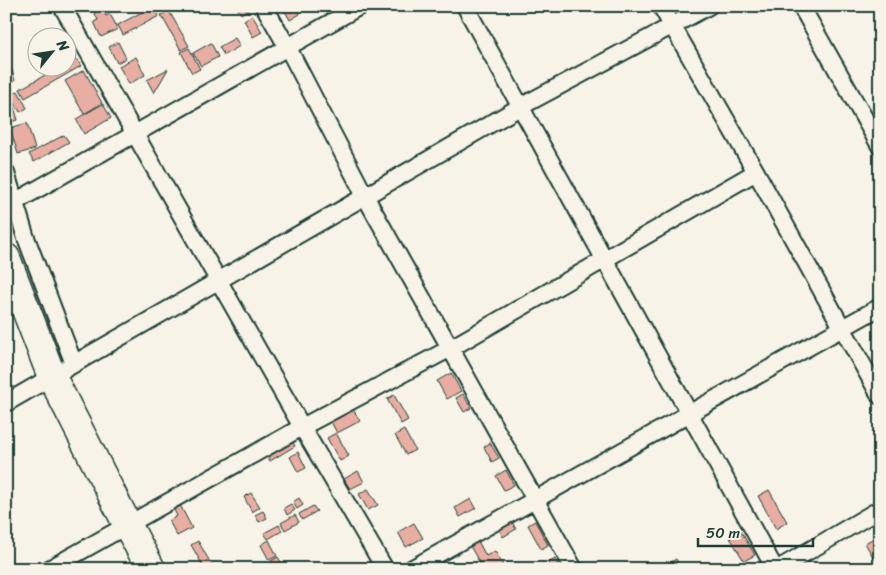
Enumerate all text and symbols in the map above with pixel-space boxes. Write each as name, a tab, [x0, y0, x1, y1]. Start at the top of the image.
north arrow	[28, 28, 78, 78]
text: N	[49, 34, 76, 56]
scale bar	[698, 515, 814, 547]
text: 50 m	[706, 520, 741, 546]

